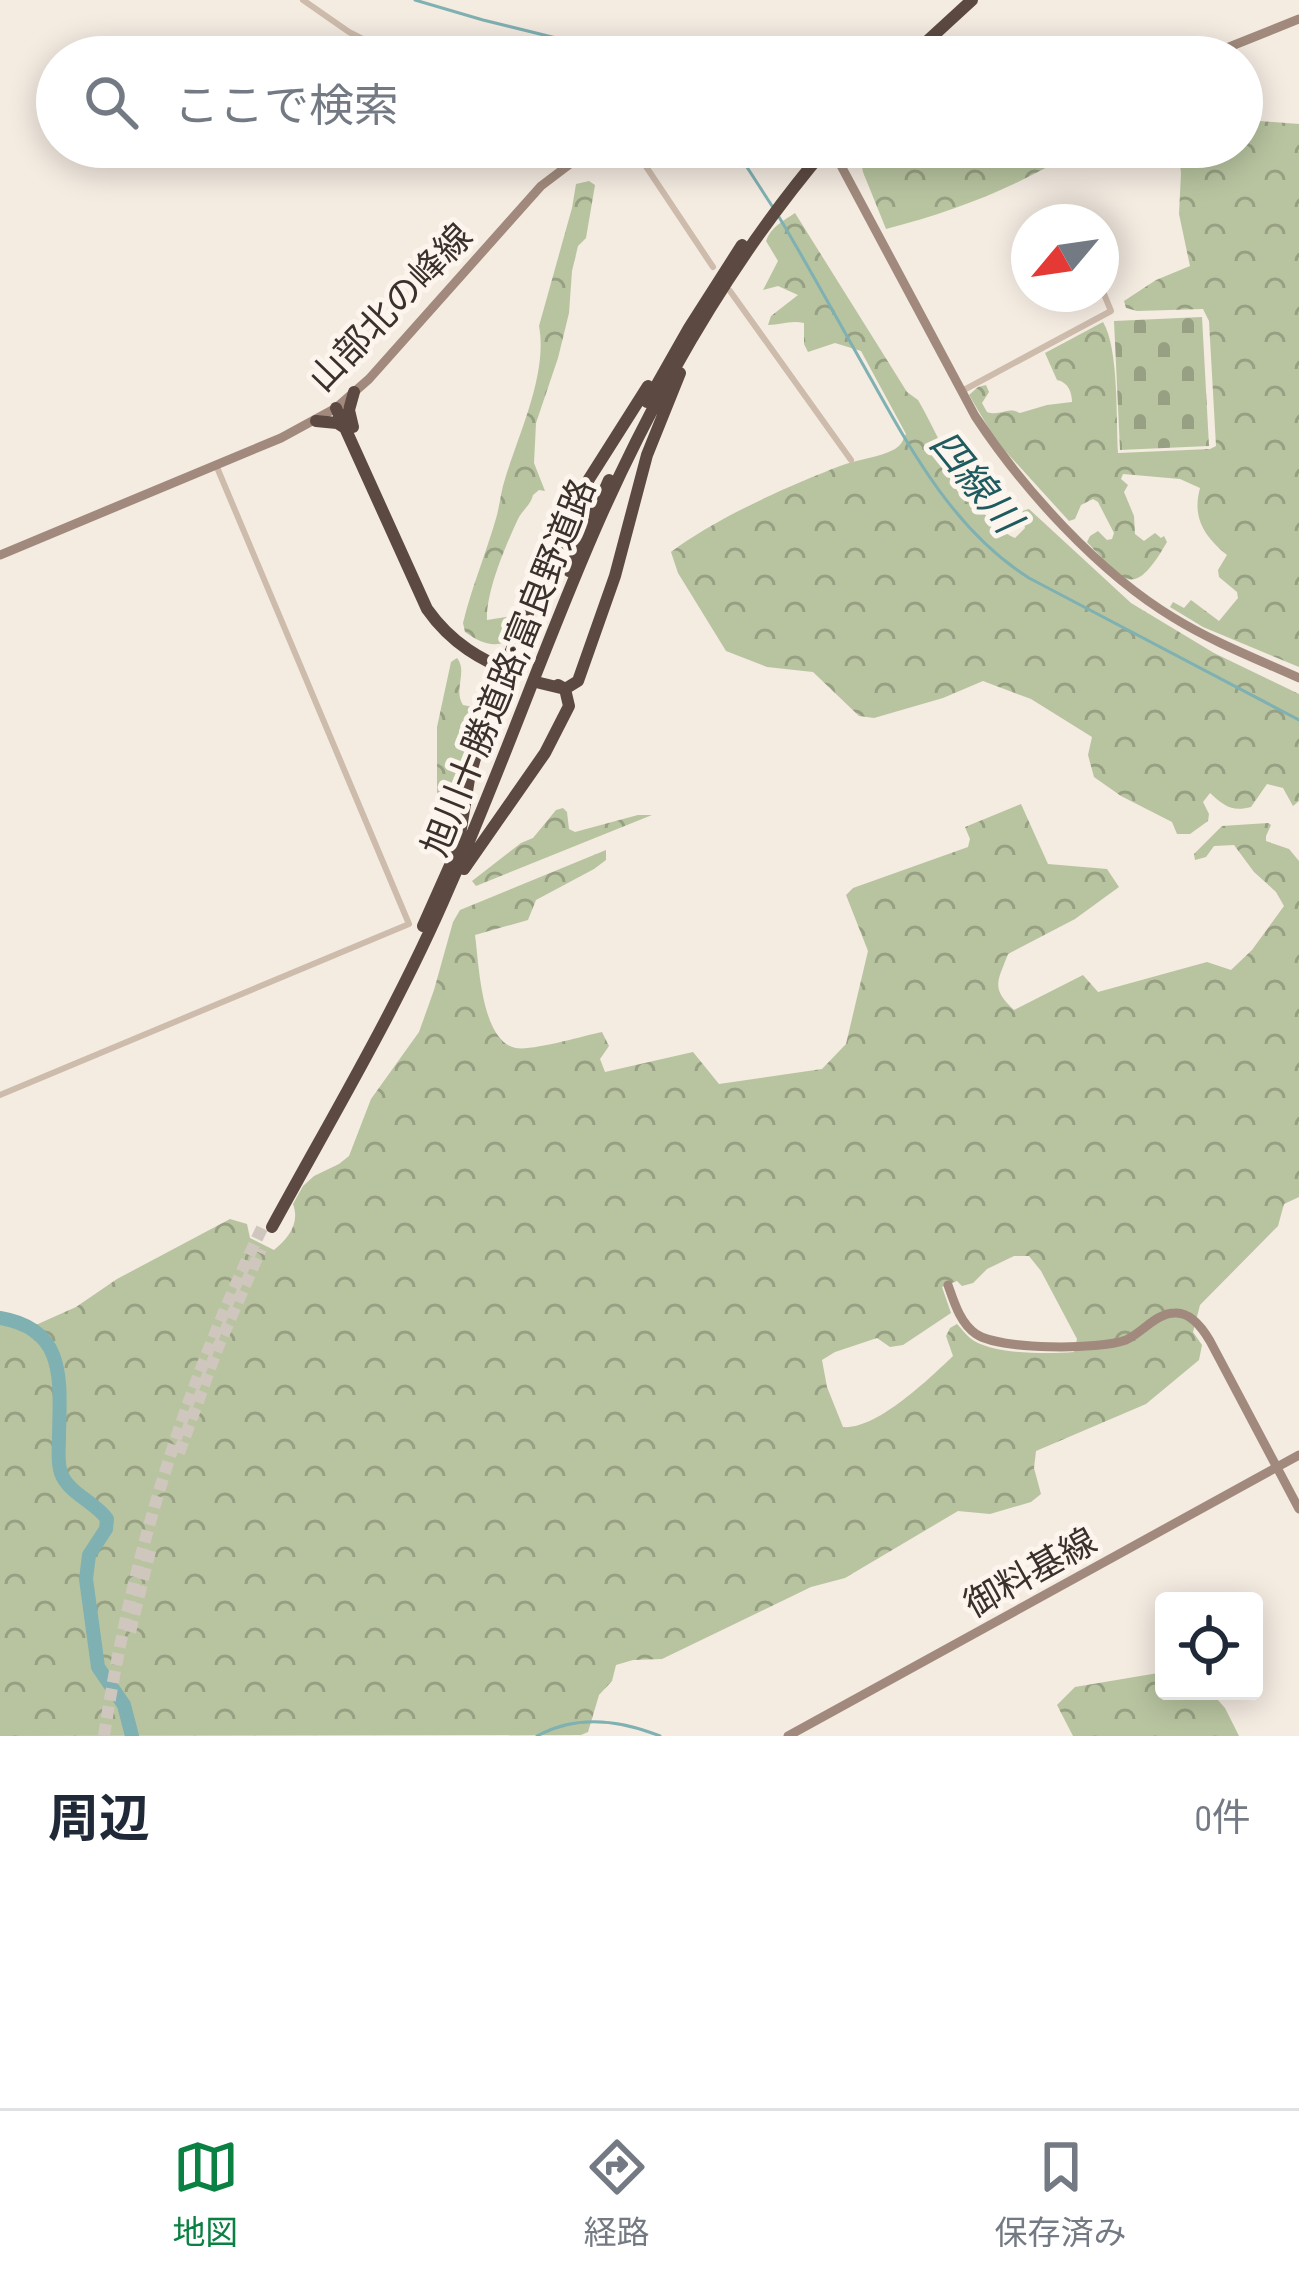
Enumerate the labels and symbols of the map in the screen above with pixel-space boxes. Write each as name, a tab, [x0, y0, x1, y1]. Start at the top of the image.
north arrow	[1011, 204, 1119, 312]
street label: 山部北の峰線	[301, 216, 482, 401]
water label: 四線川	[919, 422, 1032, 546]
street label: 旭川十勝道路;富良野道路	[415, 473, 606, 863]
street label: 御料基線	[958, 1520, 1105, 1628]

